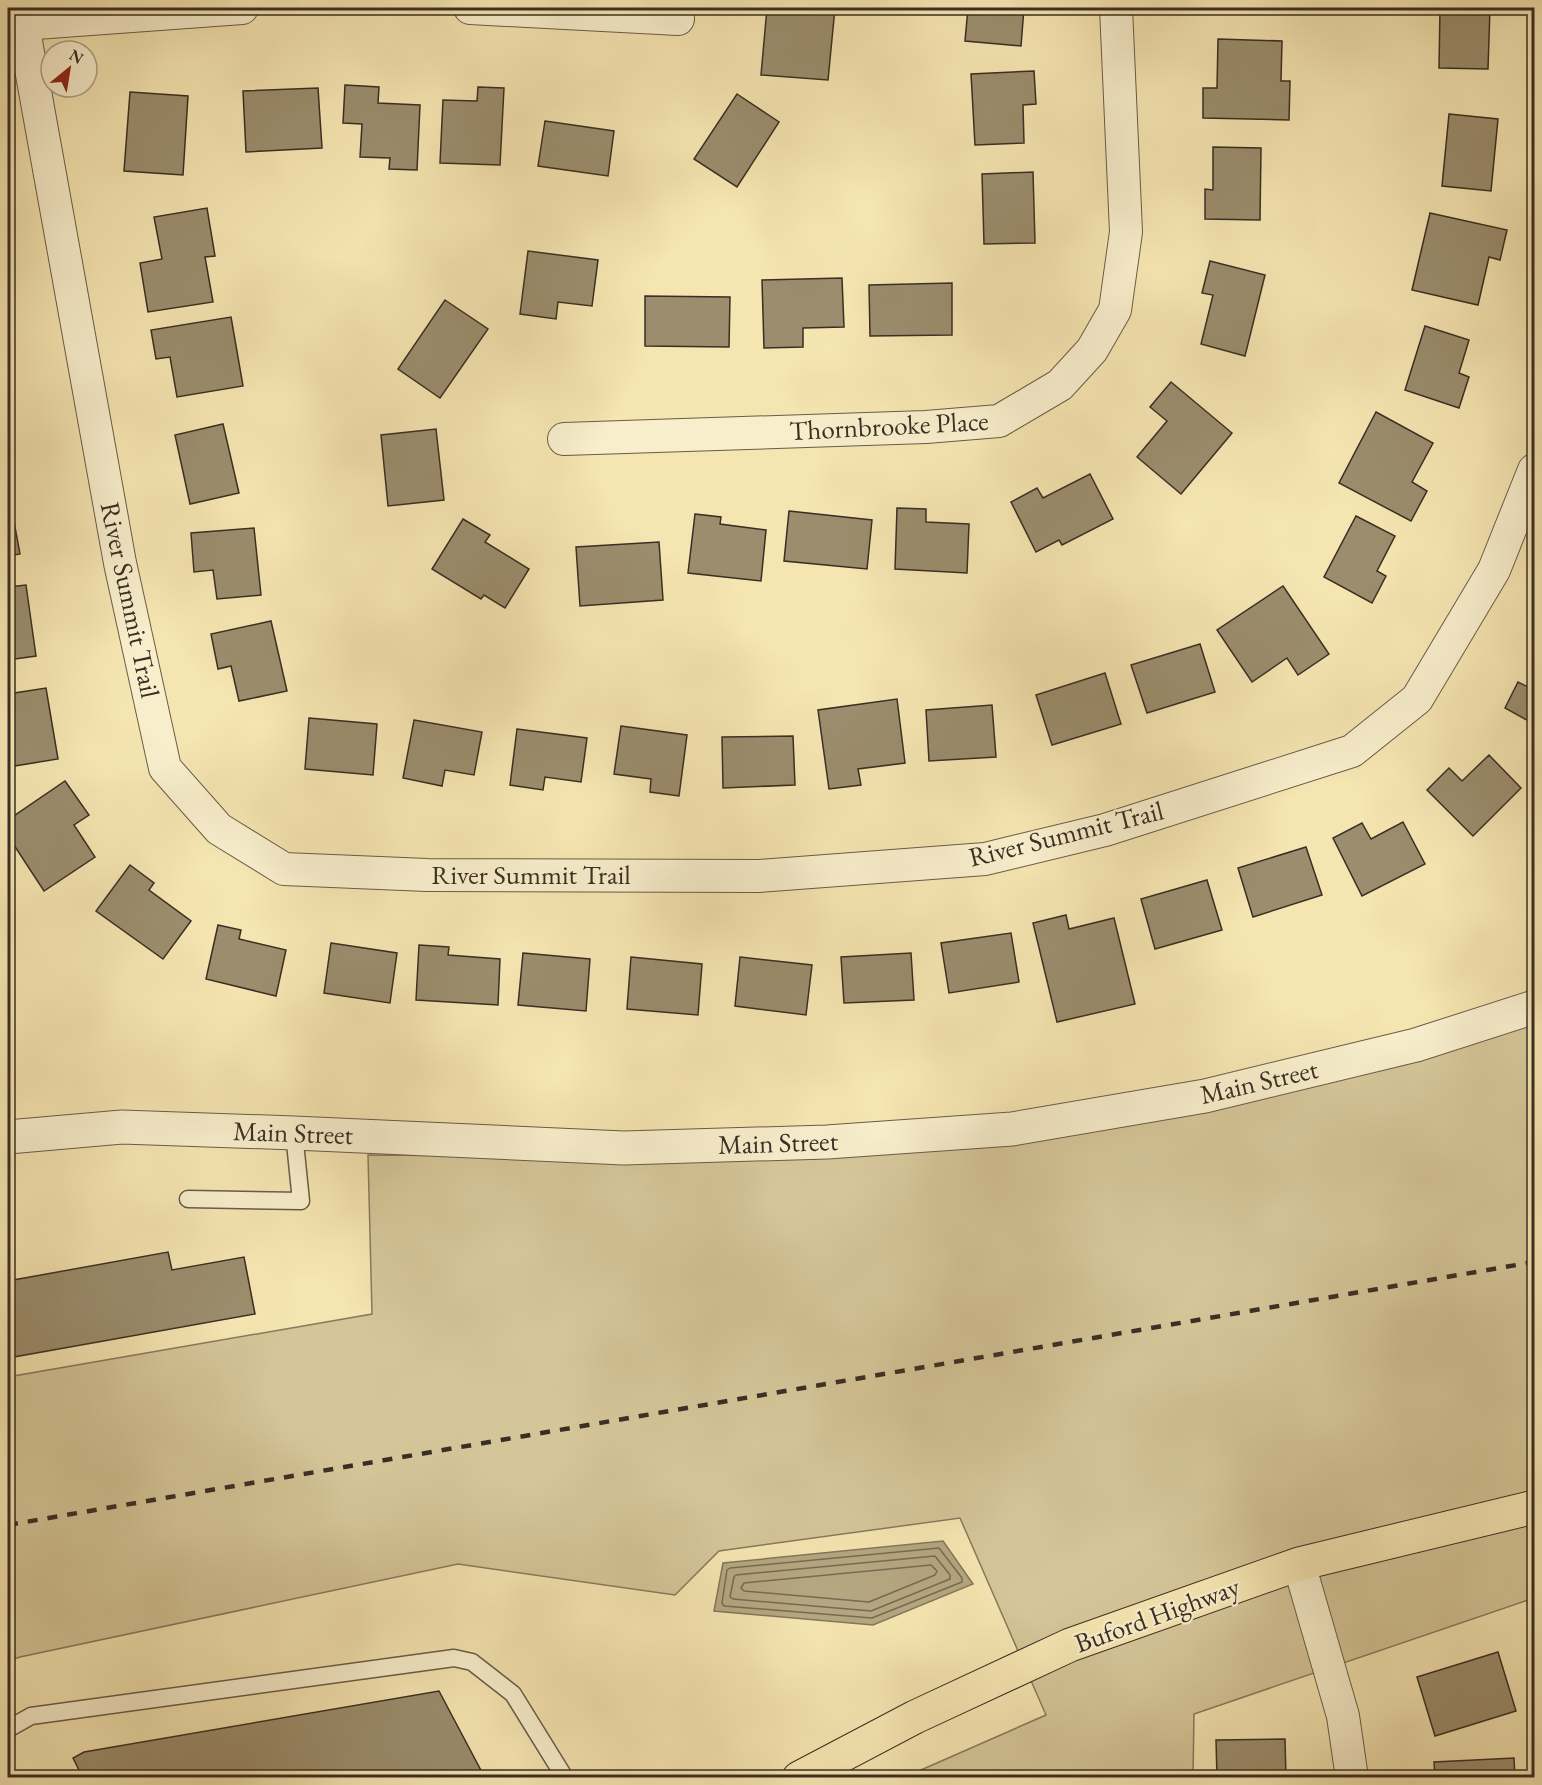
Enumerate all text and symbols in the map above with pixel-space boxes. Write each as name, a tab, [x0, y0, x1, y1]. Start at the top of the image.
north arrow	[39, 39, 99, 99]
text: N	[65, 44, 87, 69]
street label: Thornbrooke Place	[788, 403, 990, 448]
street label: River Summit Trail	[93, 499, 168, 701]
street label: River Summit Trail	[965, 792, 1167, 875]
street label: River Summit Trail	[431, 857, 631, 892]
street label: Main Street	[1196, 1051, 1322, 1112]
street label: Main Street	[232, 1113, 354, 1152]
street label: Main Street	[717, 1123, 839, 1162]
street label: Buford Highway	[1069, 1568, 1244, 1661]

